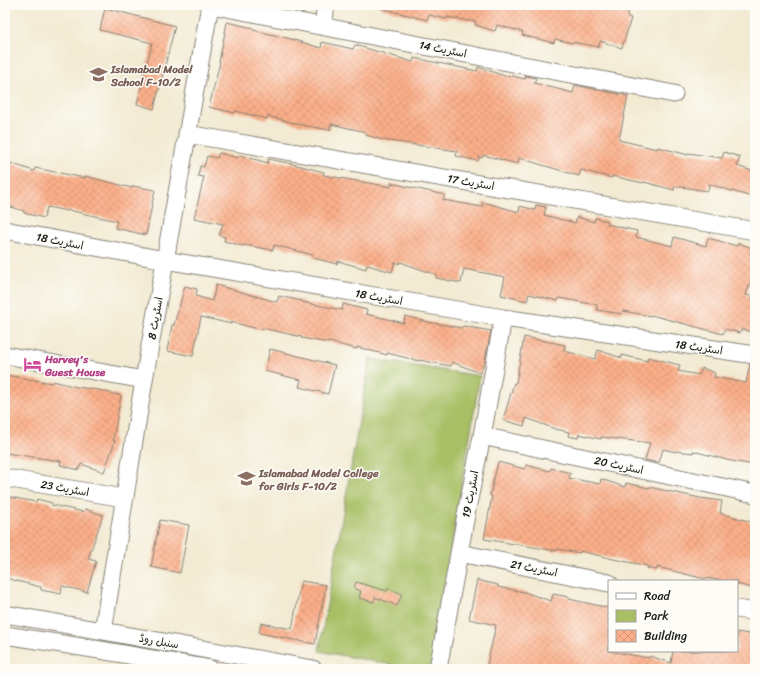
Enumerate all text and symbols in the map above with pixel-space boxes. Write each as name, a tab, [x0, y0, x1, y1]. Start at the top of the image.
street label: اسٹریٹ 14	[418, 36, 468, 63]
place label: Islamabad Model School F-10/2	[110, 60, 193, 92]
school or university icon: Islamabad Model School F-10/2	[88, 65, 108, 85]
street label: اسٹریٹ 17	[446, 169, 496, 196]
street label: اسٹریٹ 18	[35, 228, 85, 255]
street label: اسٹریٹ 18	[354, 284, 404, 311]
street label: اسٹریٹ 8	[142, 295, 169, 341]
street label: اسٹریٹ 18	[674, 335, 724, 360]
place label: Harvey's Guest House	[44, 350, 106, 382]
hotel icon: Harvey's Guest House	[22, 355, 42, 375]
street label: اسٹریٹ 20	[593, 451, 645, 480]
place label: Islamabad Model College for Girls F-10/2	[258, 464, 379, 496]
school or university icon: Islamabad Model College for Girls F-10/2	[236, 469, 256, 489]
street label: اسٹریٹ 19	[457, 469, 484, 519]
street label: اسٹریٹ 23	[39, 475, 91, 502]
street label: اسٹریٹ 21	[509, 555, 559, 582]
legend	[608, 580, 738, 652]
text: Road	[644, 585, 671, 607]
text: Park	[644, 605, 669, 627]
text: Building	[644, 625, 687, 647]
street label: سنبل روڈ	[137, 629, 180, 654]

